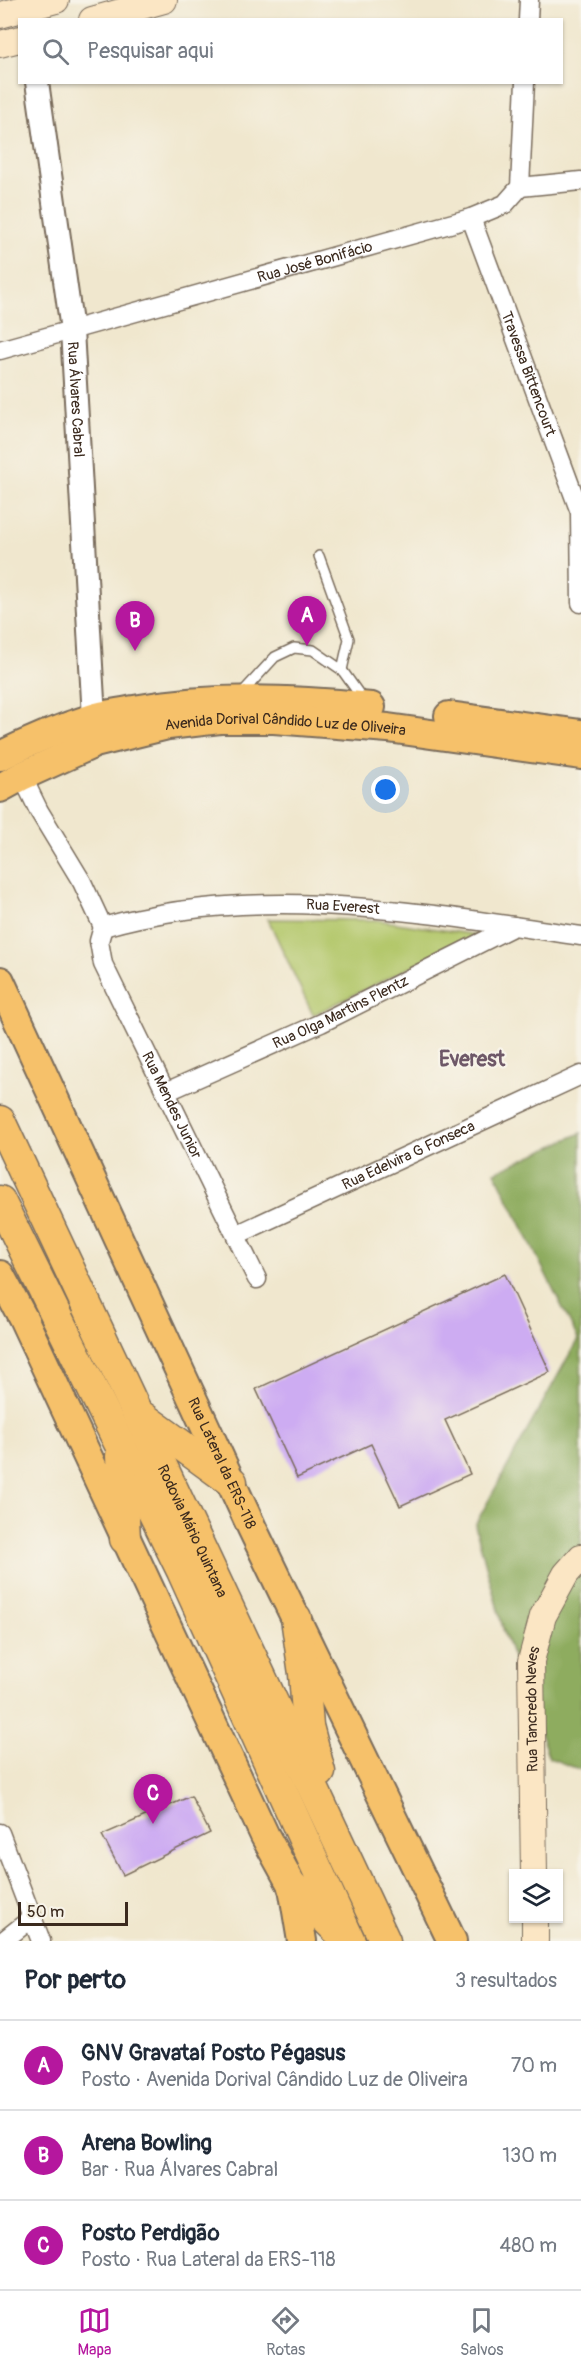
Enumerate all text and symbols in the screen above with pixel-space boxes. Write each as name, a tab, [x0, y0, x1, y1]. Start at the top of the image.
search box	[18, 18, 563, 84]
icon: search	[39, 35, 72, 68]
text: Pesquisar aqui	[87, 37, 213, 65]
street label: Rua José Bonifácio	[255, 237, 375, 287]
street label: Travessa Bittencourt	[497, 309, 561, 440]
street label: Rua Álvares Cabral	[63, 341, 89, 458]
pin: A	[288, 596, 326, 646]
pin: B	[116, 602, 154, 651]
street label: Avenida Dorival Cândido Luz de Oliveira	[164, 709, 407, 740]
your location	[371, 775, 400, 804]
street label: Rua Everest	[306, 895, 381, 918]
street label: Rua Olga Martins Plentz	[270, 971, 412, 1053]
district label: Everest	[439, 1046, 506, 1073]
street label: Rua Mendes Junior	[138, 1048, 207, 1162]
street label: Rua Edelvira G Fonseca	[339, 1116, 478, 1194]
street label: Rua Lateral da ERS-118	[184, 1395, 261, 1532]
street label: Rodovia Mário Quintana	[153, 1462, 232, 1600]
street label: Rua Tancredo Neves	[521, 1644, 544, 1772]
pin: C	[134, 1774, 172, 1824]
map controls	[509, 1869, 563, 1923]
button: layers	[509, 1869, 563, 1923]
scale bar	[18, 1899, 128, 1926]
text: 50 m	[27, 1902, 64, 1922]
text: Por perto	[24, 1964, 126, 1996]
text: 3 resultados	[455, 1968, 557, 1993]
text: GNV Gravataí Posto Pégasus	[81, 2039, 345, 2067]
text: A	[37, 2053, 50, 2078]
text: 70 m	[511, 2053, 557, 2078]
text: Posto · Avenida Dorival Cândido Luz de Oliveira	[81, 2067, 468, 2092]
text: Arena Bowling	[81, 2129, 212, 2157]
text: B	[38, 2143, 49, 2168]
text: 130 m	[502, 2143, 557, 2168]
text: Bar · Rua Álvares Cabral	[81, 2157, 278, 2182]
text: Posto Perdigão	[81, 2219, 220, 2247]
text: C	[37, 2233, 50, 2258]
text: 480 m	[500, 2233, 557, 2258]
text: Posto · Rua Lateral da ERS-118	[81, 2247, 336, 2272]
tab: Mapa	[77, 2304, 111, 2360]
tab: Rotas	[266, 2304, 305, 2360]
tab: Salvos	[460, 2304, 504, 2360]

